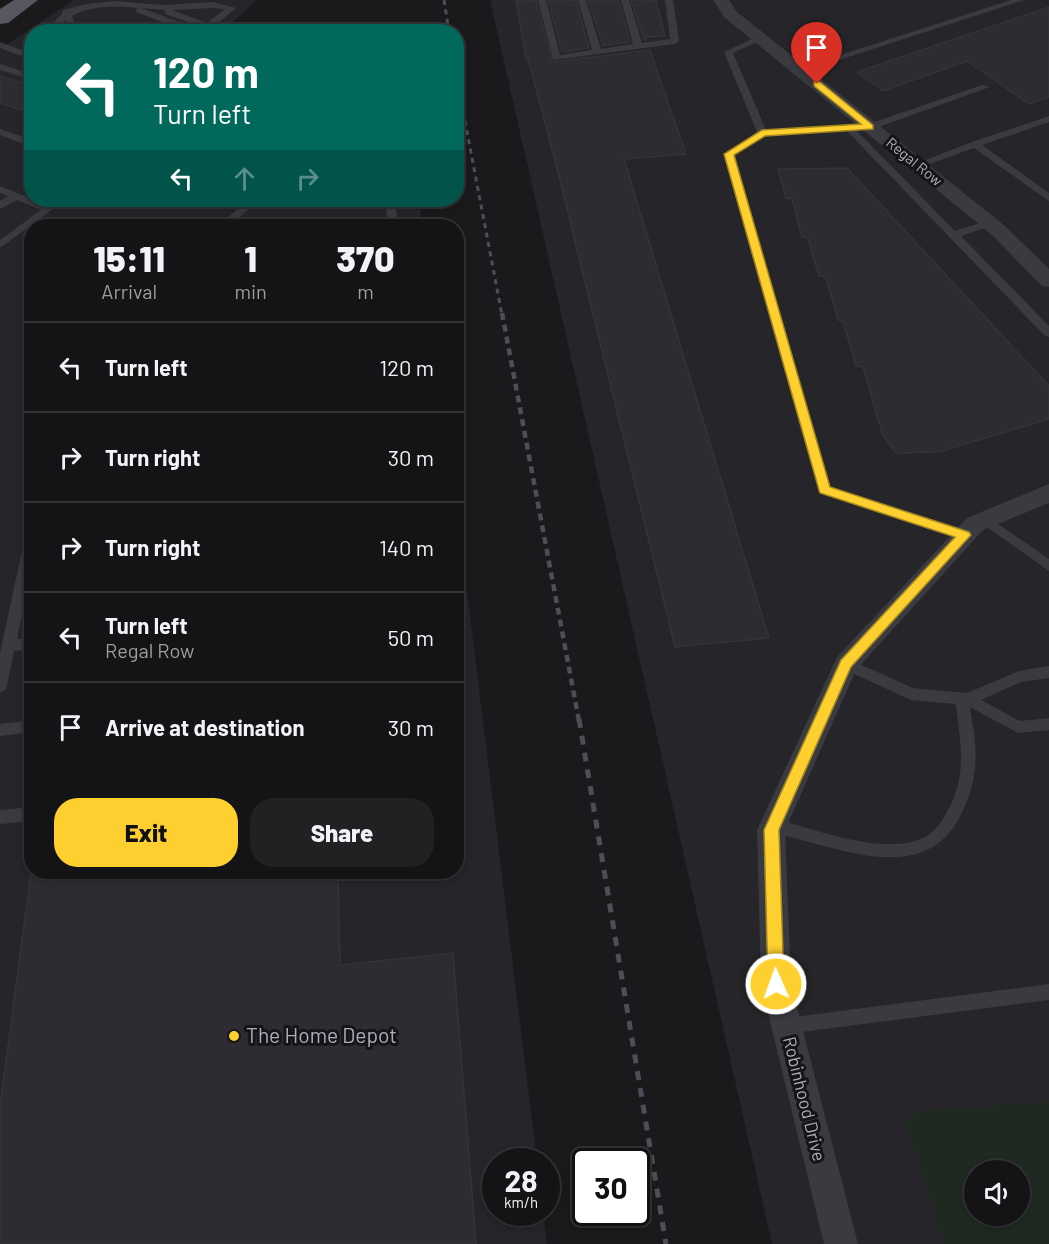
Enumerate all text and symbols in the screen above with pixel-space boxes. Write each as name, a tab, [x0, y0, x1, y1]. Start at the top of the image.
pin	[791, 22, 842, 84]
icon: arrive	[800, 31, 833, 64]
text: 120 m	[153, 46, 259, 96]
icon: left	[54, 48, 132, 126]
text: Turn left	[153, 97, 251, 129]
street label: Regal Row	[883, 133, 947, 189]
icon: left	[165, 162, 198, 195]
icon: ahead	[228, 162, 261, 195]
icon: right	[291, 162, 324, 195]
text: 15:11	[93, 236, 165, 279]
text: 1	[244, 236, 257, 279]
text: 370	[336, 236, 395, 279]
text: Arrival	[101, 279, 157, 303]
text: min	[234, 279, 267, 303]
text: m	[357, 279, 374, 303]
icon: left	[54, 351, 87, 384]
text: Turn left	[105, 354, 188, 380]
text: 120 m	[379, 354, 434, 380]
icon: right	[54, 441, 87, 474]
text: Turn right	[105, 444, 200, 470]
text: 30 m	[388, 444, 434, 470]
icon: right	[54, 531, 87, 564]
text: Turn right	[105, 534, 200, 560]
text: 140 m	[379, 534, 434, 560]
text: Turn left	[105, 612, 188, 638]
icon: left	[54, 621, 87, 654]
text: 50 m	[388, 624, 434, 650]
text: Regal Row	[105, 638, 194, 662]
icon: arrive	[54, 711, 87, 744]
text: Arrive at destination	[105, 714, 304, 740]
text: 30 m	[388, 714, 434, 740]
button: Exit	[54, 798, 238, 867]
button: Share	[250, 798, 434, 867]
position arrow	[744, 952, 808, 1016]
place label: The Home Depot	[246, 1022, 397, 1047]
marker: The Home Depot	[227, 1029, 241, 1043]
street label: Robinhood Drive	[779, 1034, 831, 1163]
speed limit sign: 30	[572, 1148, 650, 1226]
map controls	[964, 1160, 1030, 1226]
button: sound	[964, 1160, 1030, 1226]
text: 28	[504, 1162, 538, 1198]
text: km/h	[504, 1193, 538, 1211]

